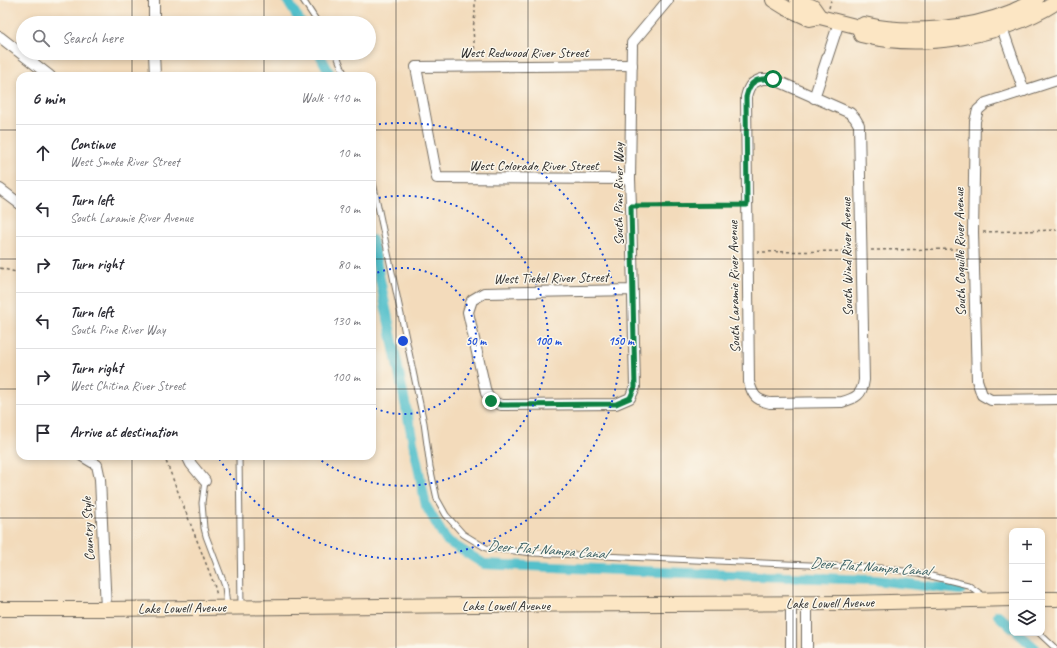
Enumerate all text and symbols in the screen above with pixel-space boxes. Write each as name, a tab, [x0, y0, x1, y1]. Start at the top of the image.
search box	[16, 16, 376, 60]
icon: search	[30, 27, 52, 49]
text: Search here	[62, 29, 123, 48]
street label: West Redwood River Street	[460, 44, 590, 61]
route start	[764, 70, 782, 88]
text: 6 min	[32, 88, 65, 109]
text: Walk · 410 m	[301, 90, 360, 106]
text: Continue	[70, 135, 115, 154]
street label: South Pine River Way	[610, 141, 627, 245]
icon: ahead	[32, 142, 54, 164]
text: 10 m	[338, 145, 360, 161]
text: West Smoke River Street	[70, 154, 179, 170]
street label: West Colorado River Street	[469, 157, 600, 174]
street label: South Coquille River Avenue	[950, 186, 970, 316]
text: Turn left	[70, 191, 113, 210]
street label: South Wind River Avenue	[837, 196, 857, 316]
icon: left	[32, 198, 54, 220]
text: 90 m	[338, 201, 360, 217]
text: South Laramie River Avenue	[70, 210, 193, 226]
street label: South Laramie River Avenue	[724, 219, 744, 353]
icon: right	[32, 254, 54, 276]
text: Turn right	[70, 255, 123, 274]
text: 80 m	[338, 257, 360, 273]
street label: West Tiekel River Street	[494, 268, 611, 287]
text: Turn left	[70, 303, 113, 322]
icon: left	[32, 310, 54, 332]
text: 130 m	[332, 313, 360, 329]
text: South Pine River Way	[70, 322, 165, 338]
text: 50 m	[466, 333, 487, 349]
text: 100 m	[535, 333, 562, 349]
text: 150 m	[608, 333, 635, 349]
centre of rings	[396, 334, 410, 348]
text: Turn right	[70, 359, 123, 378]
icon: right	[32, 366, 54, 388]
text: 100 m	[332, 369, 360, 385]
text: West Chitina River Street	[70, 378, 185, 394]
route end	[482, 392, 500, 410]
icon: arrive	[32, 422, 54, 444]
text: Arrive at destination	[70, 423, 177, 442]
street label: Country Style	[78, 495, 98, 561]
map controls	[1009, 528, 1045, 636]
button: +	[1009, 528, 1045, 564]
water label: Deer Flat Nampa Canal	[487, 536, 613, 564]
water label: Deer Flat Nampa Canal	[810, 553, 936, 581]
button: −	[1009, 564, 1045, 600]
street label: Lake Lowell Avenue	[786, 594, 876, 612]
street label: Lake Lowell Avenue	[462, 597, 552, 614]
street label: Lake Lowell Avenue	[138, 599, 228, 617]
button: layers	[1009, 600, 1045, 636]

